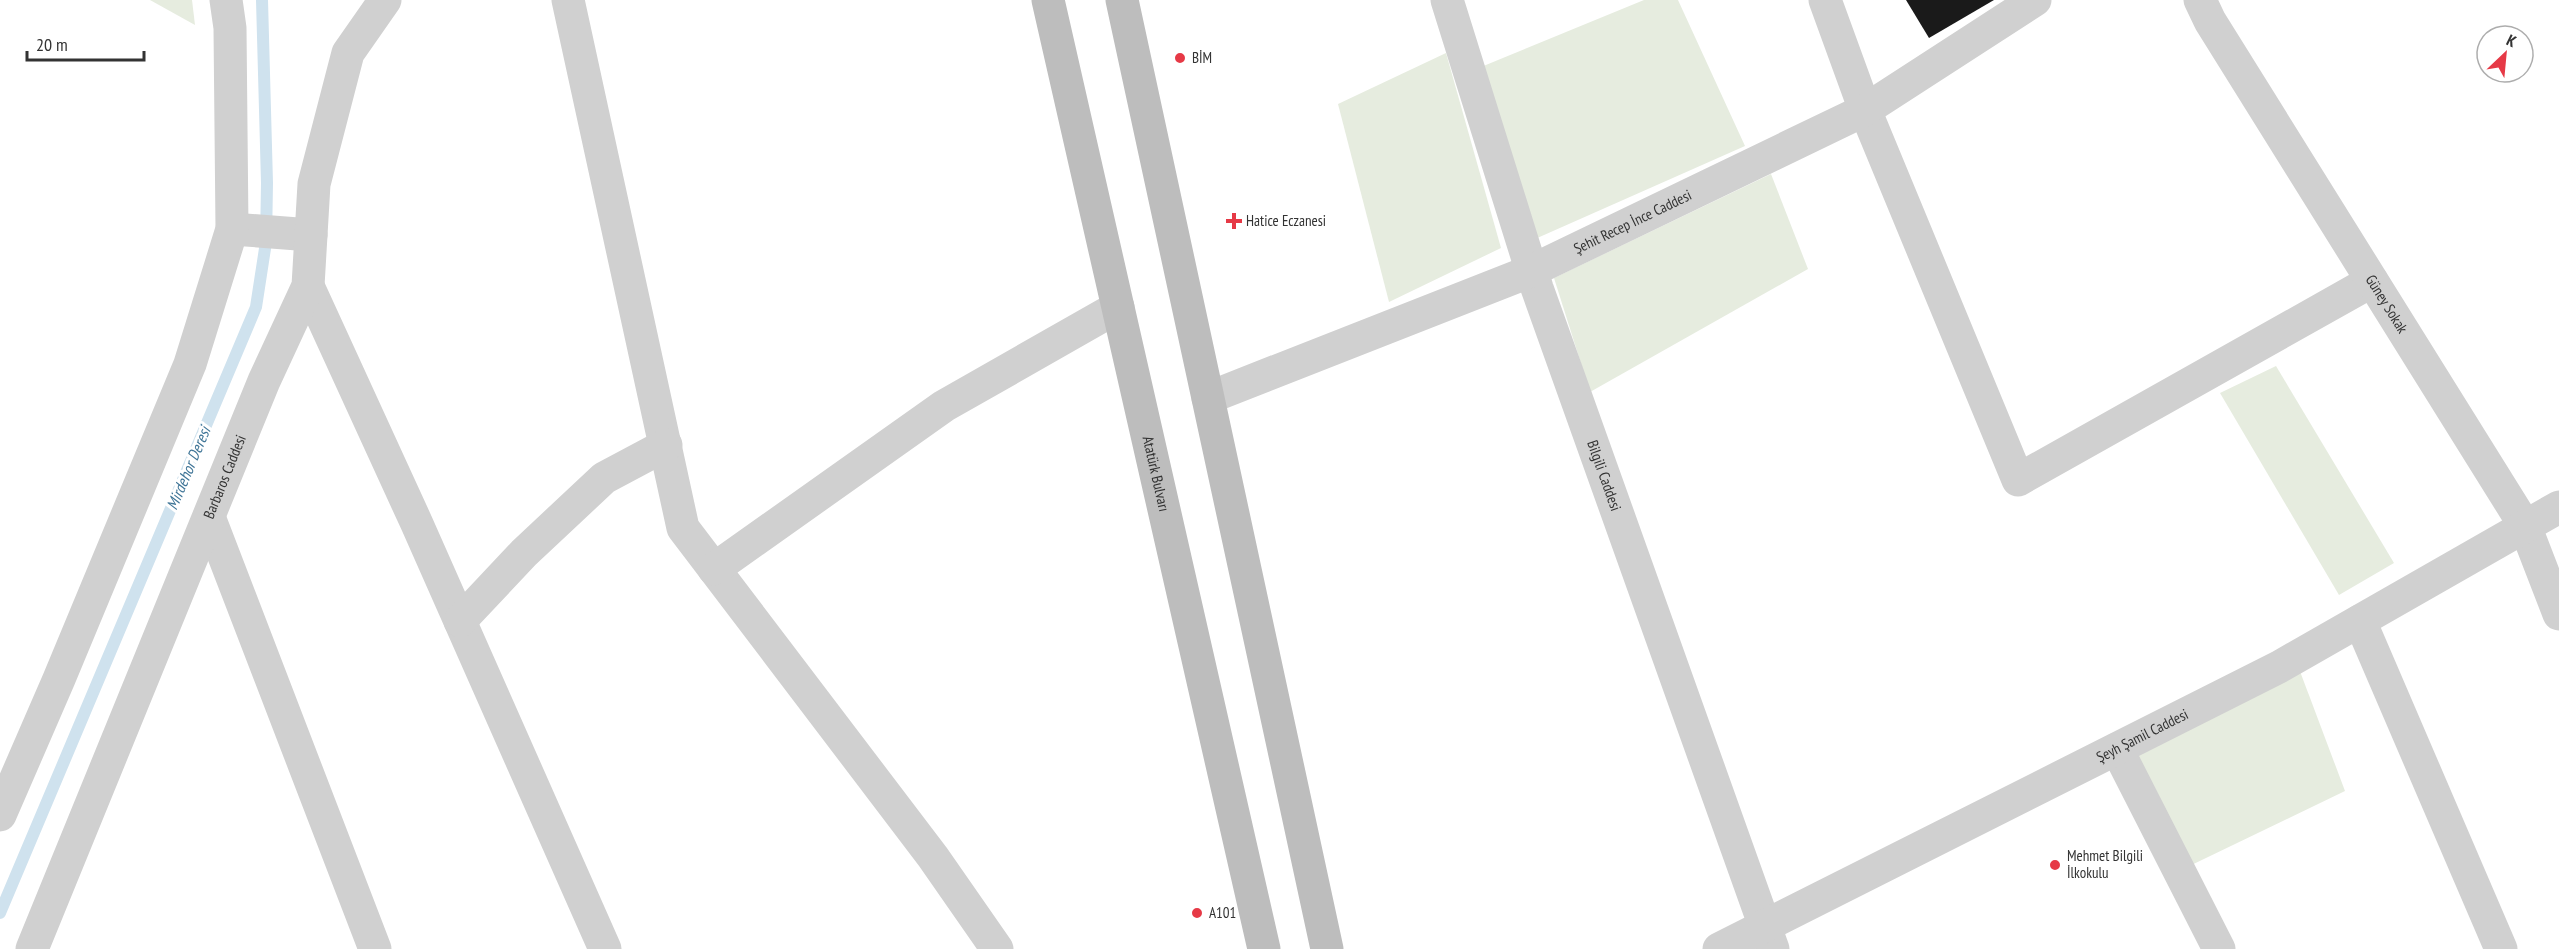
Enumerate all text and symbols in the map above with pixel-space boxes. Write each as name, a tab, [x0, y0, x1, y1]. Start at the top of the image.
scale bar	[27, 24, 144, 62]
north arrow	[2475, 24, 2535, 84]
text: K	[2503, 30, 2520, 52]
text: 20 m	[36, 33, 68, 56]
place label: BİM	[1192, 48, 1212, 67]
marker: BİM	[1173, 51, 1187, 65]
street label: Şehit Recep İnce Caddesi	[1571, 185, 1694, 258]
place label: Hatice Eczanesi	[1246, 211, 1326, 230]
marker: Hatice Eczanesi	[1227, 214, 1241, 228]
street label: Güney Sokak	[2362, 271, 2413, 337]
water label: Mirdehor Deresi	[162, 421, 215, 513]
street label: Barbaros Caddesi	[199, 432, 250, 521]
street label: Atatürk Bulvarı	[1139, 434, 1174, 513]
street label: Bilgili Caddesi	[1583, 438, 1626, 513]
street label: Şeyh Şamil Caddesi	[2093, 704, 2191, 766]
place label: Mehmet Bilgili İlkokulu	[2067, 846, 2143, 882]
marker: Mehmet Bilgili İlkokulu	[2048, 858, 2062, 872]
place label: A101	[1209, 903, 1236, 922]
marker: A101	[1190, 906, 1204, 920]

